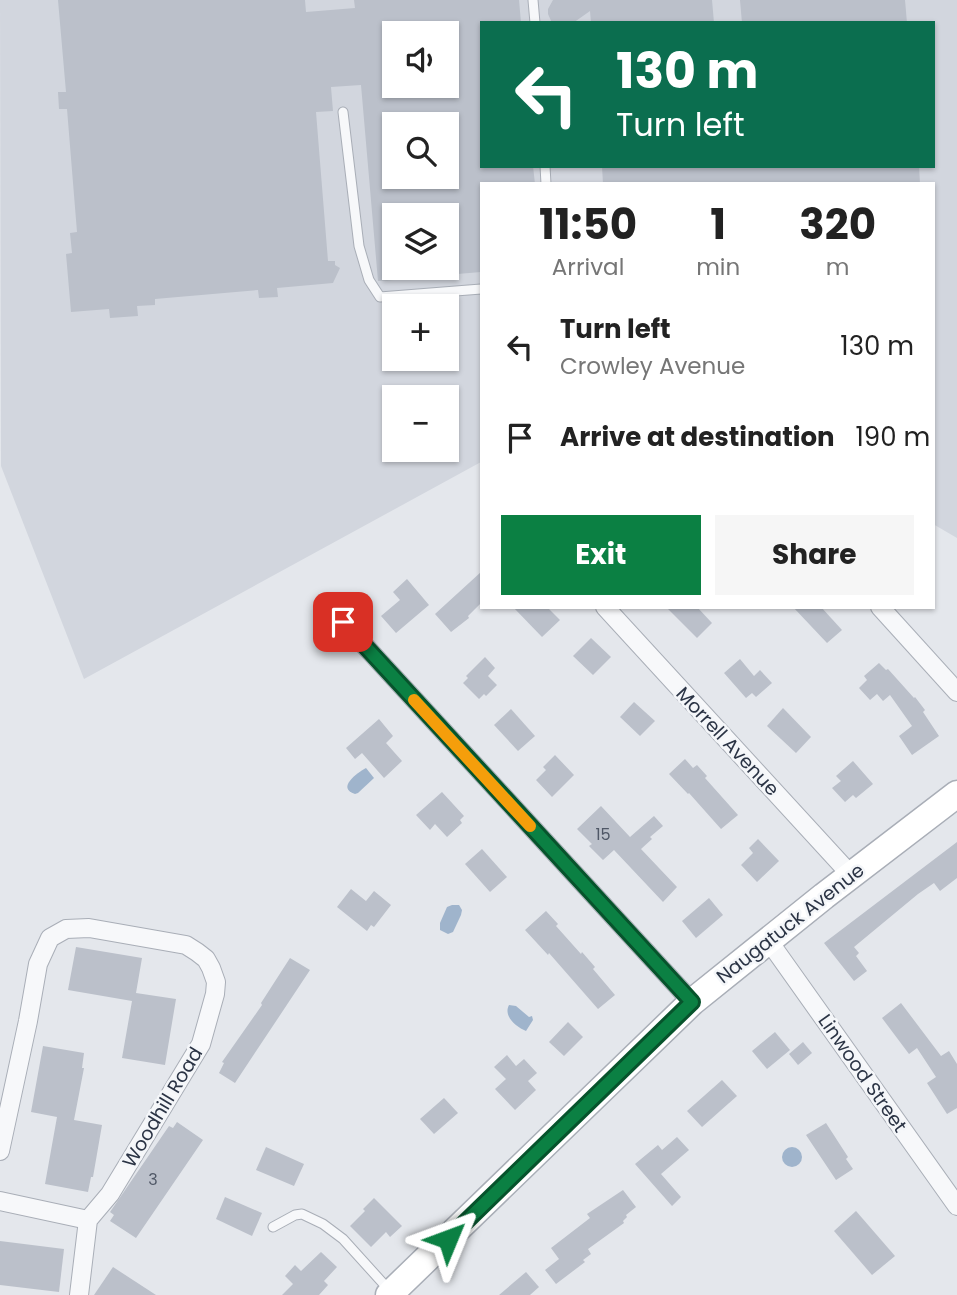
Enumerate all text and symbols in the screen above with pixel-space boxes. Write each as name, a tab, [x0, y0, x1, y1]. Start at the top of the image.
map controls	[382, 21, 459, 462]
button: sound	[382, 21, 459, 98]
text: 130 m	[616, 37, 758, 105]
icon: left	[501, 49, 592, 140]
text: Turn left	[616, 102, 745, 147]
button: search	[382, 112, 459, 189]
text: 11:50	[539, 195, 637, 254]
text: 1	[710, 195, 726, 254]
text: 320	[799, 195, 876, 254]
button: layers	[382, 203, 459, 280]
text: Arrival	[552, 251, 624, 283]
text: min	[696, 251, 740, 283]
text: m	[826, 251, 849, 283]
button: +	[382, 294, 459, 371]
text: Turn left	[560, 311, 671, 347]
icon: left	[501, 328, 539, 366]
text: 130 m	[840, 328, 914, 364]
text: Crowley Avenue	[560, 350, 745, 382]
button: −	[382, 385, 459, 462]
icon: arrive	[501, 419, 539, 457]
text: Arrive at destination	[560, 419, 835, 455]
text: 190 m	[856, 419, 930, 455]
button: Exit	[501, 515, 701, 595]
button: Share	[715, 515, 914, 595]
pin	[313, 592, 373, 652]
icon: arrive	[324, 603, 362, 641]
street label: Morrell Avenue	[670, 681, 785, 802]
house number: 15	[595, 823, 611, 846]
street label: Naugatuck Avenue	[711, 857, 870, 990]
street label: Linwood Street	[812, 1009, 913, 1138]
street label: Woodhill Road	[116, 1042, 209, 1173]
house number: 3	[148, 1168, 158, 1191]
position arrow	[411, 1202, 485, 1276]

